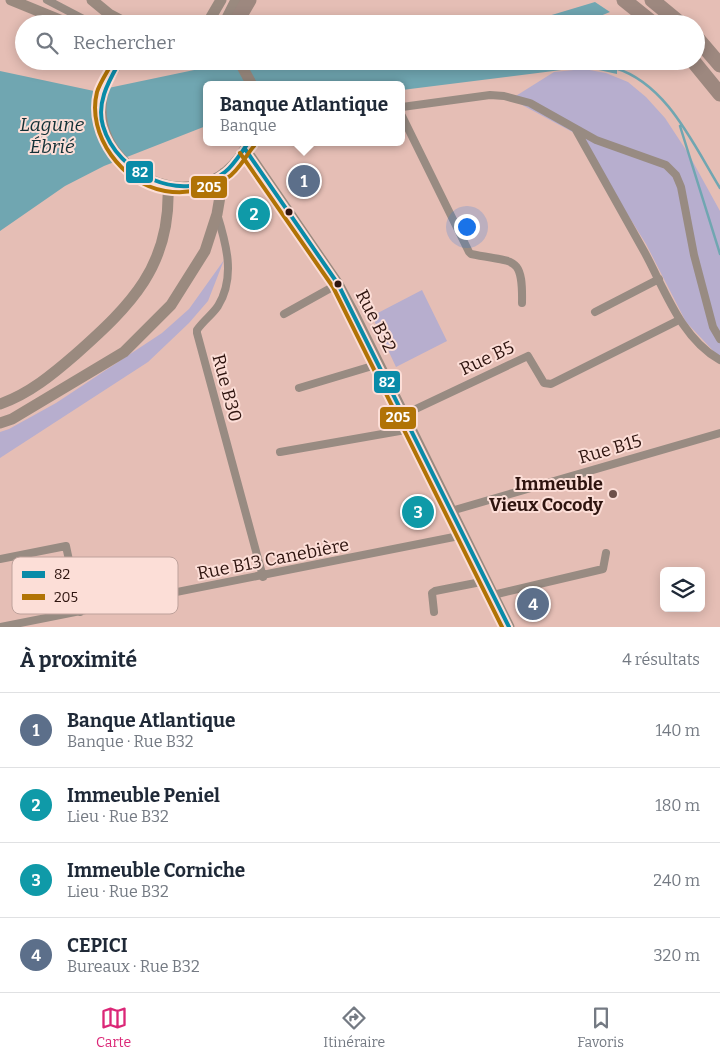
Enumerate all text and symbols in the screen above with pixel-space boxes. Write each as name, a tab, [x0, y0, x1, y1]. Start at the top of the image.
search box	[15, 15, 705, 70]
icon: search	[33, 29, 61, 57]
text: Rechercher	[73, 31, 175, 54]
popup	[203, 81, 405, 146]
text: Banque Atlantique	[220, 93, 388, 116]
water label: Lagune Ébrié	[20, 113, 85, 158]
text: Banque	[220, 116, 277, 135]
line badge: 82	[125, 160, 154, 184]
pin: 1	[288, 162, 320, 200]
text: 82	[132, 164, 148, 181]
line badge: 205	[190, 175, 228, 199]
text: 205	[197, 179, 222, 196]
pin: 2	[238, 195, 270, 233]
unlabelled marker	[284, 207, 294, 217]
your location	[454, 214, 480, 240]
unlabelled marker	[333, 279, 343, 289]
street label: Rue B32	[351, 286, 401, 356]
street label: Rue B5	[456, 336, 518, 380]
street label: Rue B30	[207, 352, 247, 424]
line badge: 82	[373, 370, 401, 394]
text: 82	[379, 374, 395, 391]
line badge: 205	[379, 406, 417, 430]
text: 205	[386, 409, 411, 426]
street label: Rue B15	[576, 430, 644, 468]
place label: Immeuble Vieux Cocody	[489, 473, 604, 516]
marker: Immeuble Vieux Cocody	[607, 488, 619, 500]
pin: 3	[402, 493, 434, 531]
street label: Rue B13 Canebière	[195, 533, 351, 585]
legend	[12, 557, 178, 614]
text: 82	[54, 566, 70, 583]
map controls	[660, 567, 705, 612]
button: layers	[660, 567, 705, 612]
pin: 4	[517, 585, 549, 623]
text: 205	[54, 589, 78, 606]
text: À proximité	[20, 647, 137, 673]
text: 4 résultats	[622, 650, 700, 669]
text: Banque Atlantique	[67, 709, 235, 732]
text: 1	[33, 721, 39, 740]
text: 140 m	[655, 721, 700, 740]
text: Banque · Rue B32	[67, 732, 194, 751]
text: Immeuble Peniel	[67, 784, 220, 807]
text: 2	[31, 796, 41, 815]
text: 180 m	[655, 796, 700, 815]
text: Lieu · Rue B32	[67, 807, 169, 826]
text: Immeuble Corniche	[67, 859, 245, 882]
text: 3	[31, 871, 41, 890]
text: 240 m	[653, 871, 700, 890]
text: Lieu · Rue B32	[67, 882, 169, 901]
text: CEPICI	[67, 934, 128, 957]
text: 4	[31, 946, 41, 965]
text: 320 m	[653, 946, 700, 965]
text: Bureaux · Rue B32	[67, 957, 200, 976]
tab: Carte	[96, 1004, 131, 1051]
tab: Itinéraire	[323, 1004, 385, 1051]
tab: Favoris	[577, 1004, 624, 1051]

